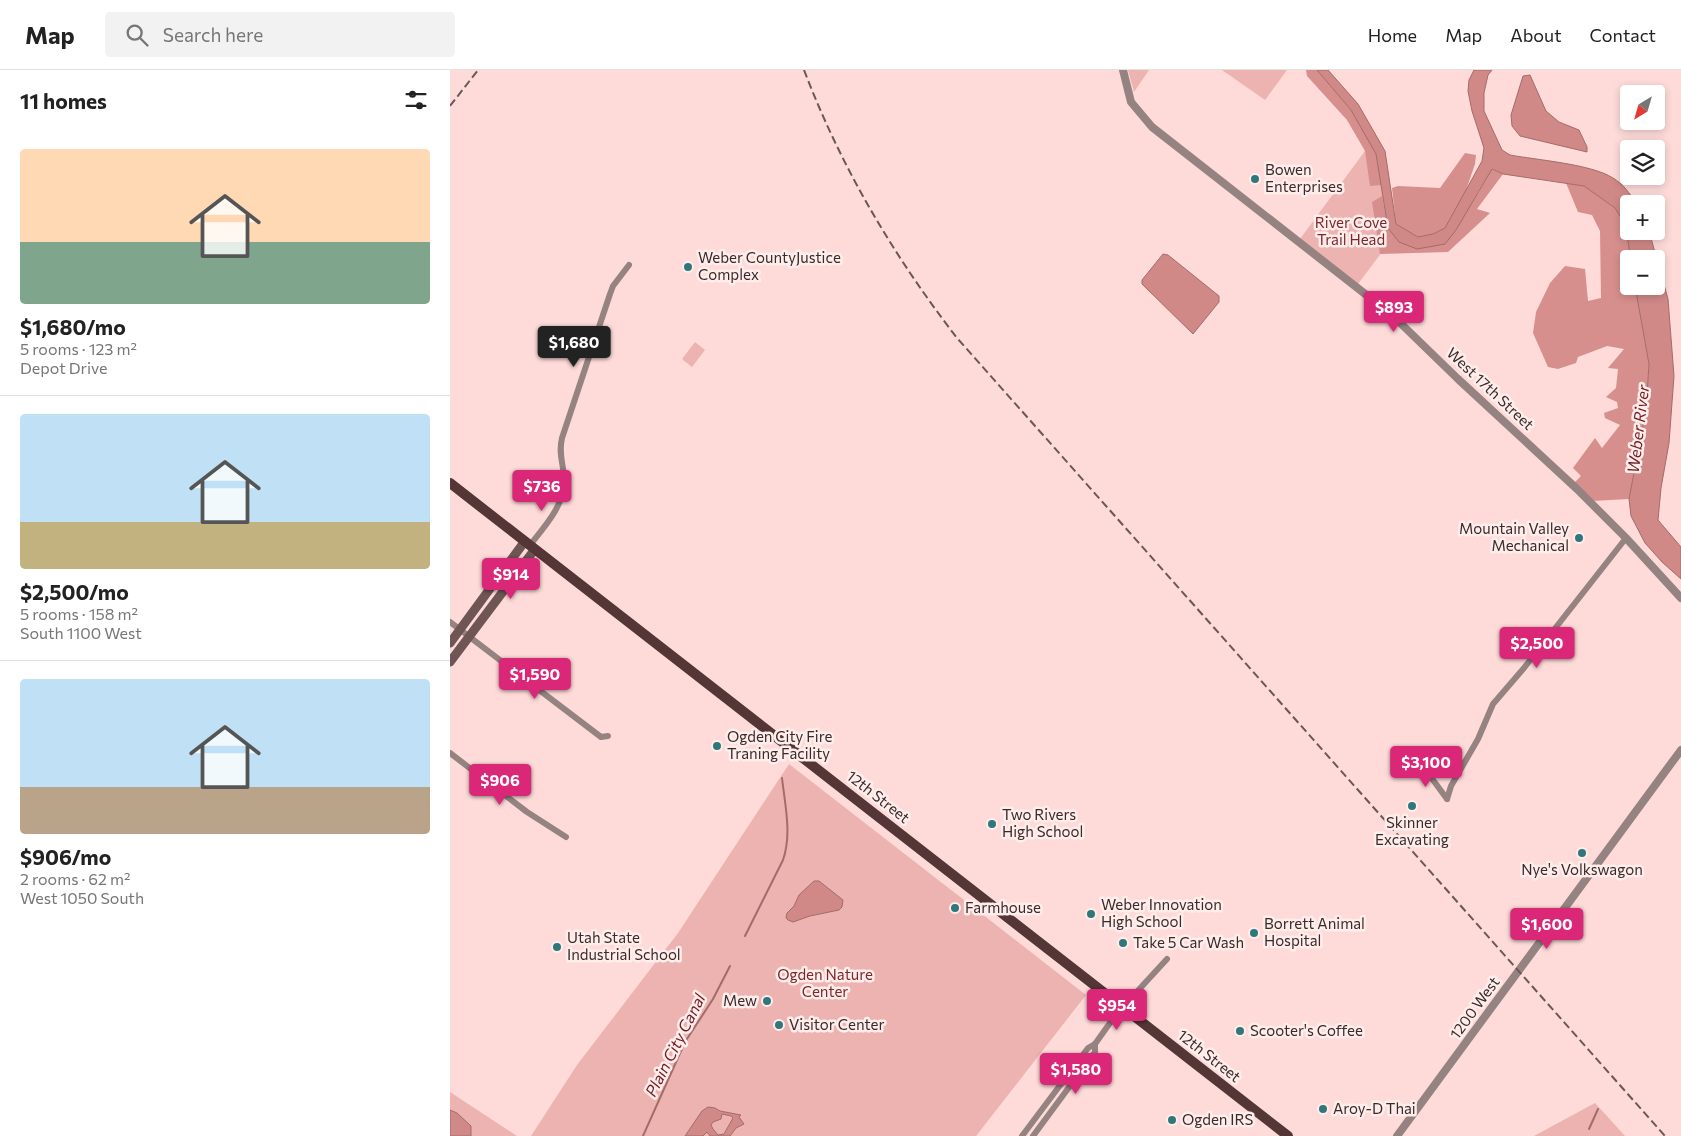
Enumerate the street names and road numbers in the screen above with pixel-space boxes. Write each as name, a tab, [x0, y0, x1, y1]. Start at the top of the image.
street label: West 17th Street	[1443, 343, 1538, 433]
street label: 12th Street	[844, 766, 914, 826]
street label: 1200 West	[1446, 973, 1503, 1042]
street label: 12th Street	[1175, 1025, 1245, 1085]

